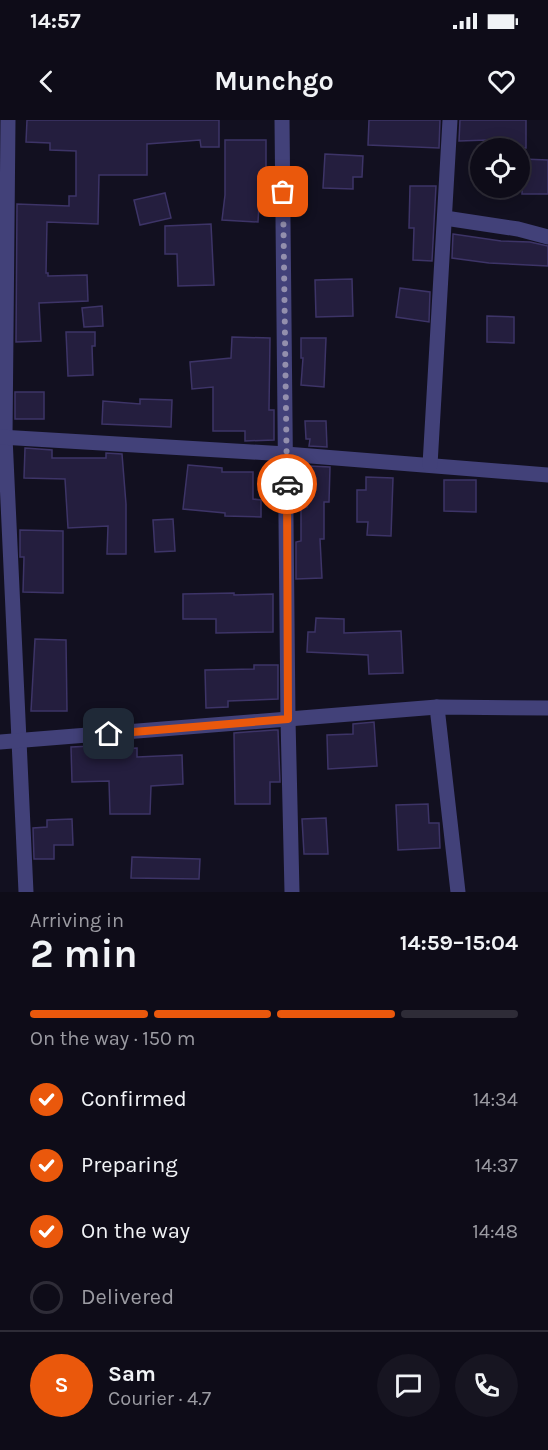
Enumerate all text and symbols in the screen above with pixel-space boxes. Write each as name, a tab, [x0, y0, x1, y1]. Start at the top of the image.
text: 14:57	[30, 8, 81, 34]
icon: back	[30, 65, 63, 98]
text: Munchgo	[214, 65, 334, 97]
icon: heart	[485, 65, 518, 98]
map controls	[470, 138, 530, 198]
button: locate	[470, 138, 530, 198]
pin	[257, 166, 308, 217]
icon: bag	[266, 175, 299, 208]
courier	[257, 454, 317, 514]
icon: car	[271, 468, 304, 501]
pin	[83, 708, 134, 759]
icon: home	[92, 717, 125, 750]
text: Arriving in	[30, 909, 124, 932]
text: 14:59–15:04	[400, 930, 518, 956]
text: 2 min	[30, 931, 138, 977]
text: On the way · 150 m	[30, 1027, 195, 1050]
icon: check	[30, 1083, 63, 1116]
text: Confirmed	[81, 1086, 187, 1112]
text: 14:34	[473, 1088, 518, 1111]
icon: check	[30, 1149, 63, 1182]
text: Preparing	[81, 1152, 178, 1178]
text: 14:37	[474, 1154, 518, 1177]
icon: check	[30, 1215, 63, 1248]
text: On the way	[81, 1218, 190, 1244]
text: 14:48	[472, 1220, 518, 1243]
text: Delivered	[81, 1284, 174, 1310]
button: chat	[377, 1354, 440, 1417]
button: phone	[455, 1354, 518, 1417]
text: Sam	[108, 1361, 156, 1387]
text: S	[54, 1372, 69, 1398]
text: Courier · 4.7	[108, 1387, 211, 1410]

